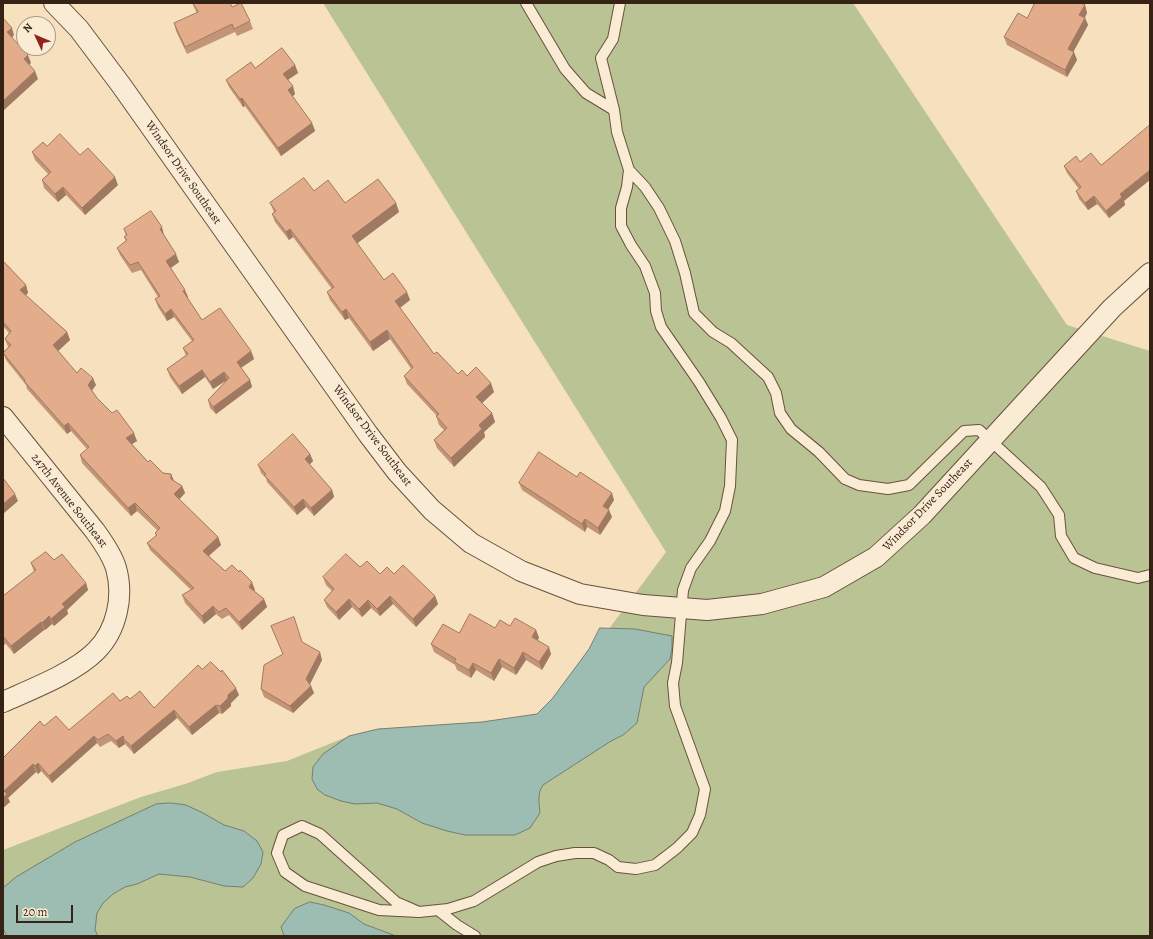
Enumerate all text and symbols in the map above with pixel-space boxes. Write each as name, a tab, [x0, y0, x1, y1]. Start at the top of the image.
north arrow	[16, 16, 56, 56]
text: N	[20, 20, 36, 36]
street label: Windsor Drive Southeast	[142, 119, 224, 227]
street label: Windsor Drive Southeast	[329, 383, 415, 489]
street label: 247th Avenue Southeast	[28, 451, 110, 551]
street label: Windsor Drive Southeast	[880, 456, 976, 554]
scale bar	[18, 897, 75, 923]
text: 20 m	[23, 904, 47, 920]

